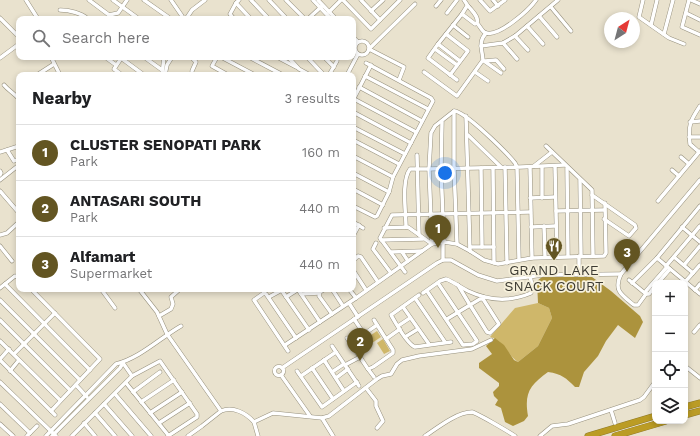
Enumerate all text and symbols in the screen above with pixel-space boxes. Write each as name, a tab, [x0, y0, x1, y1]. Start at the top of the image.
north arrow	[604, 12, 640, 48]
search box	[16, 16, 356, 60]
icon: search	[30, 27, 52, 49]
text: Search here	[62, 29, 150, 47]
text: Nearby	[32, 88, 91, 108]
text: 3 results	[285, 91, 340, 106]
text: CLUSTER SENOPATI PARK	[70, 136, 261, 154]
text: 1	[42, 145, 48, 160]
text: 160 m	[302, 145, 340, 160]
text: Park	[70, 154, 98, 169]
your location	[435, 163, 455, 183]
text: ANTASARI SOUTH	[70, 192, 201, 210]
text: 2	[41, 201, 49, 216]
text: 440 m	[299, 201, 340, 216]
text: Park	[70, 210, 98, 225]
pin: 1	[425, 215, 451, 248]
restaurant icon: GRAND LAKE SNACK COURT	[544, 236, 564, 261]
pin: 3	[614, 239, 640, 272]
text: Alfamart	[70, 248, 135, 266]
text: 3	[41, 257, 49, 272]
text: 440 m	[299, 257, 340, 272]
place label: GRAND LAKE SNACK COURT	[504, 262, 604, 294]
text: Supermarket	[70, 266, 152, 281]
map controls	[652, 280, 688, 424]
button: +	[652, 280, 688, 316]
button: −	[652, 316, 688, 352]
pin: 2	[347, 328, 373, 361]
button: locate	[652, 352, 688, 388]
button: layers	[652, 388, 688, 424]

